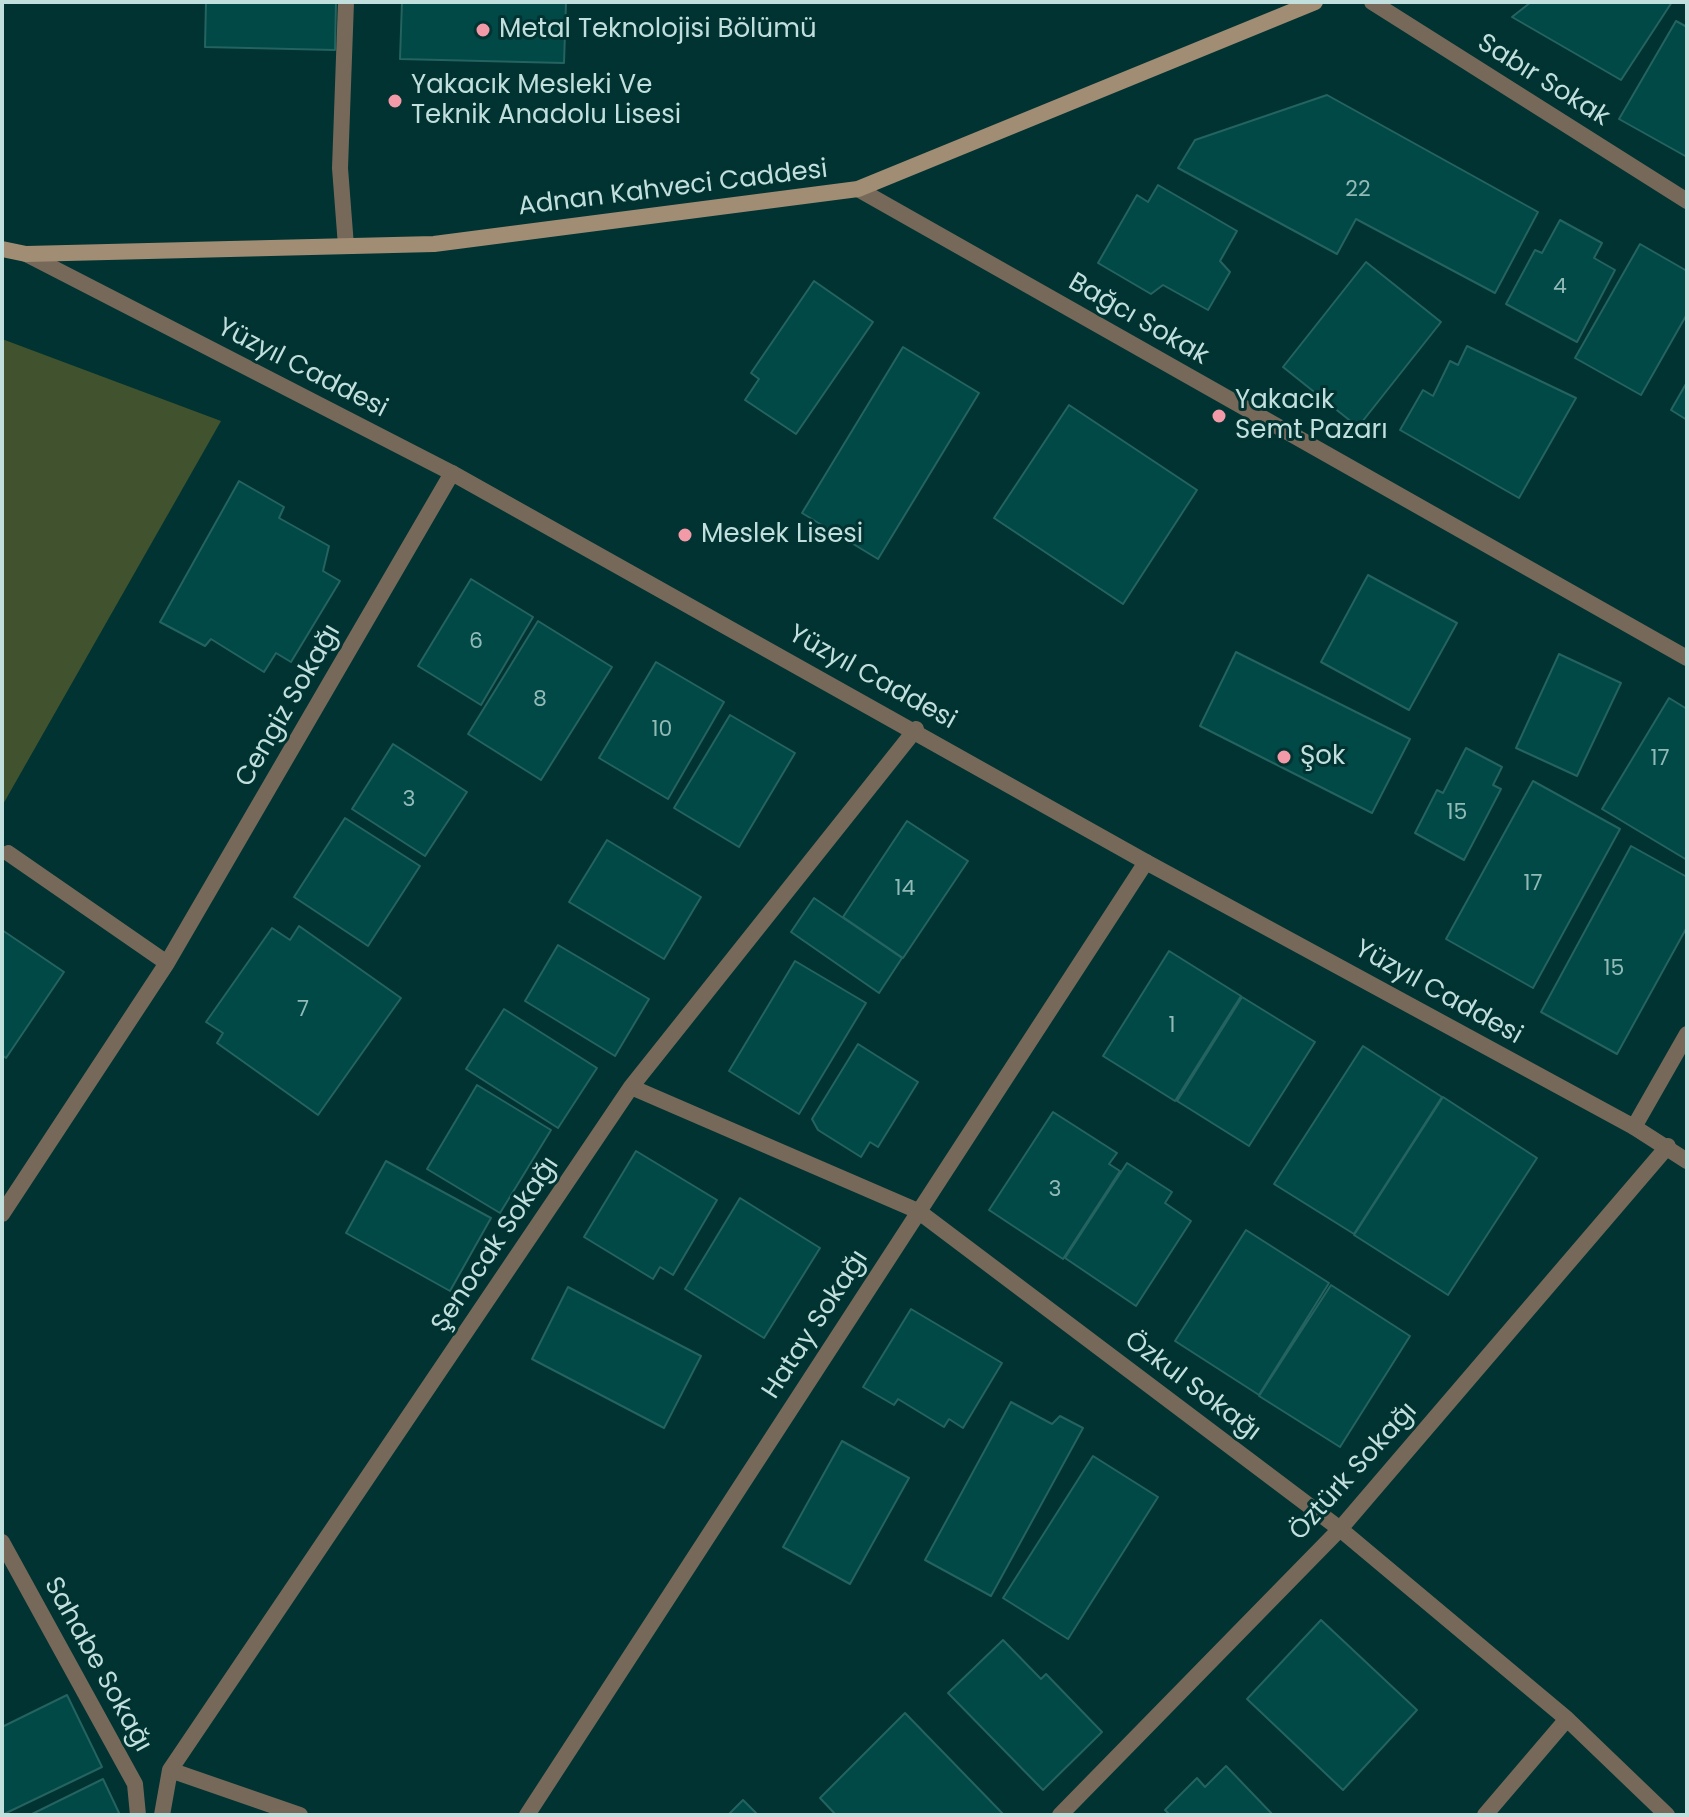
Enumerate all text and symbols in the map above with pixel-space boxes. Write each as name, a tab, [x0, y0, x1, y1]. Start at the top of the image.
place label: Metal Teknolojisi Bölümü	[499, 14, 817, 46]
marker: Metal Teknolojisi Bölümü	[474, 21, 492, 39]
street label: Sabır Sokak	[1471, 28, 1615, 134]
place label: Yakacık Mesleki Ve Teknik Anadolu Lisesi	[411, 70, 681, 132]
marker: Yakacık Mesleki Ve Teknik Anadolu Lisesi	[386, 92, 404, 110]
street label: Adnan Kahveci Caddesi	[517, 155, 829, 223]
house number: 22	[1345, 177, 1371, 203]
street label: Bağcı Sokak	[1062, 267, 1214, 373]
house number: 4	[1553, 274, 1567, 300]
street label: Yüzyıl Caddesi	[212, 313, 392, 425]
place label: Yakacık Semt Pazarı	[1235, 385, 1388, 446]
marker: Yakacık Semt Pazarı	[1210, 407, 1228, 425]
place label: Meslek Lisesi	[701, 519, 863, 551]
marker: Meslek Lisesi	[676, 526, 694, 544]
street label: Cengiz Sokağı	[230, 619, 348, 793]
street label: Yüzyıl Caddesi	[783, 619, 961, 737]
house number: 6	[469, 629, 483, 655]
house number: 8	[533, 687, 547, 713]
house number: 10	[652, 717, 672, 743]
place label: Şok	[1300, 741, 1345, 773]
house number: 17	[1650, 746, 1670, 772]
marker: Şok	[1275, 748, 1293, 766]
house number: 3	[403, 787, 415, 813]
house number: 15	[1447, 800, 1467, 826]
house number: 17	[1523, 871, 1543, 897]
house number: 14	[895, 876, 915, 902]
street label: Yüzyıl Caddesi	[1349, 934, 1527, 1052]
house number: 15	[1604, 956, 1624, 982]
house number: 7	[297, 997, 309, 1023]
house number: 1	[1168, 1013, 1176, 1039]
street label: Şenocak Sokağı	[426, 1151, 566, 1339]
house number: 3	[1049, 1177, 1061, 1203]
street label: Hatay Sokağı	[756, 1245, 876, 1405]
street label: Özkul Sokağı	[1118, 1326, 1266, 1448]
street label: Öztürk Sokağı	[1284, 1396, 1424, 1548]
street label: Sahabe Sokağı	[36, 1572, 158, 1758]

